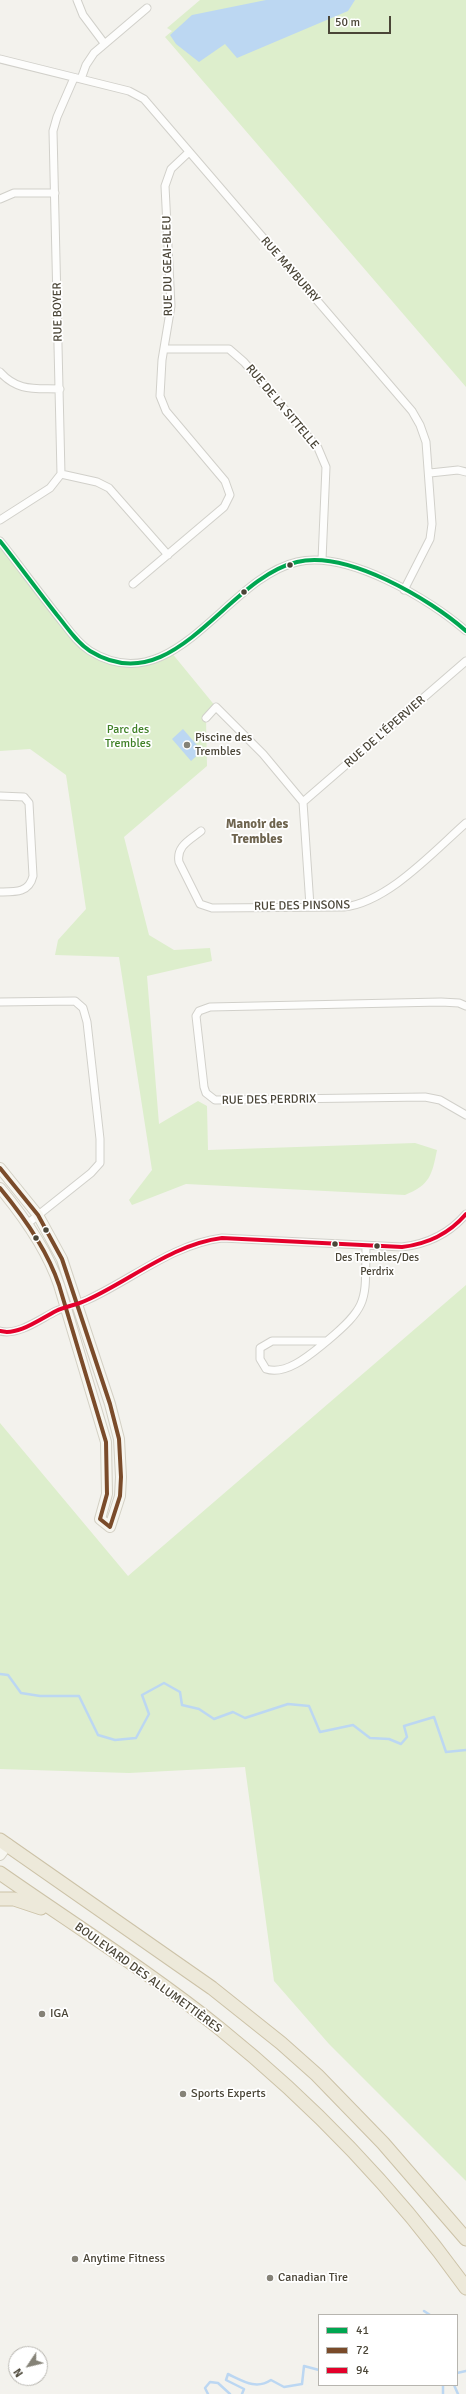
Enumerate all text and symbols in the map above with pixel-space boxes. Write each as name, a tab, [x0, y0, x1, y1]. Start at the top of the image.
scale bar	[330, 8, 393, 34]
text: 50 m	[335, 15, 360, 30]
street label: RUE DU GEAI-BLEU	[160, 216, 176, 316]
street label: RUE MAYBURRY	[258, 234, 322, 306]
street label: RUE BOYER	[50, 282, 66, 342]
street label: RUE DE LA SITTELLE	[242, 362, 322, 452]
unlabelled marker	[285, 560, 295, 570]
unlabelled marker	[239, 587, 249, 597]
street label: RUE DE L'ÉPERVIER	[342, 693, 428, 771]
park label: Parc des Trembles	[105, 723, 151, 751]
place label: Piscine des Trembles	[195, 731, 252, 759]
marker: Piscine des Trembles	[182, 740, 192, 750]
district label: Manoir des Trembles	[226, 817, 288, 848]
street label: RUE DES PINSONS	[254, 898, 350, 914]
street label: RUE DES PERDRIX	[222, 1092, 316, 1108]
unlabelled marker	[41, 1225, 51, 1235]
unlabelled marker	[31, 1233, 41, 1243]
unlabelled marker	[330, 1239, 340, 1249]
marker: Des Trembles/Des Perdrix	[372, 1241, 382, 1251]
place label: Des Trembles/Des Perdrix	[335, 1251, 419, 1277]
street label: BOULEVARD DES ALLUMETTIÈRES	[72, 1920, 224, 2036]
place label: IGA	[50, 2007, 69, 2021]
marker: IGA	[37, 2009, 47, 2019]
place label: Sports Experts	[191, 2087, 266, 2101]
marker: Sports Experts	[178, 2089, 188, 2099]
place label: Anytime Fitness	[83, 2252, 165, 2266]
marker: Anytime Fitness	[70, 2254, 80, 2264]
place label: Canadian Tire	[278, 2271, 348, 2285]
marker: Canadian Tire	[265, 2273, 275, 2283]
legend	[318, 2314, 458, 2386]
text: 41	[356, 2323, 369, 2338]
text: 72	[356, 2343, 369, 2358]
north arrow	[8, 2346, 48, 2386]
text: 94	[356, 2363, 369, 2378]
text: N	[11, 2366, 26, 2379]

